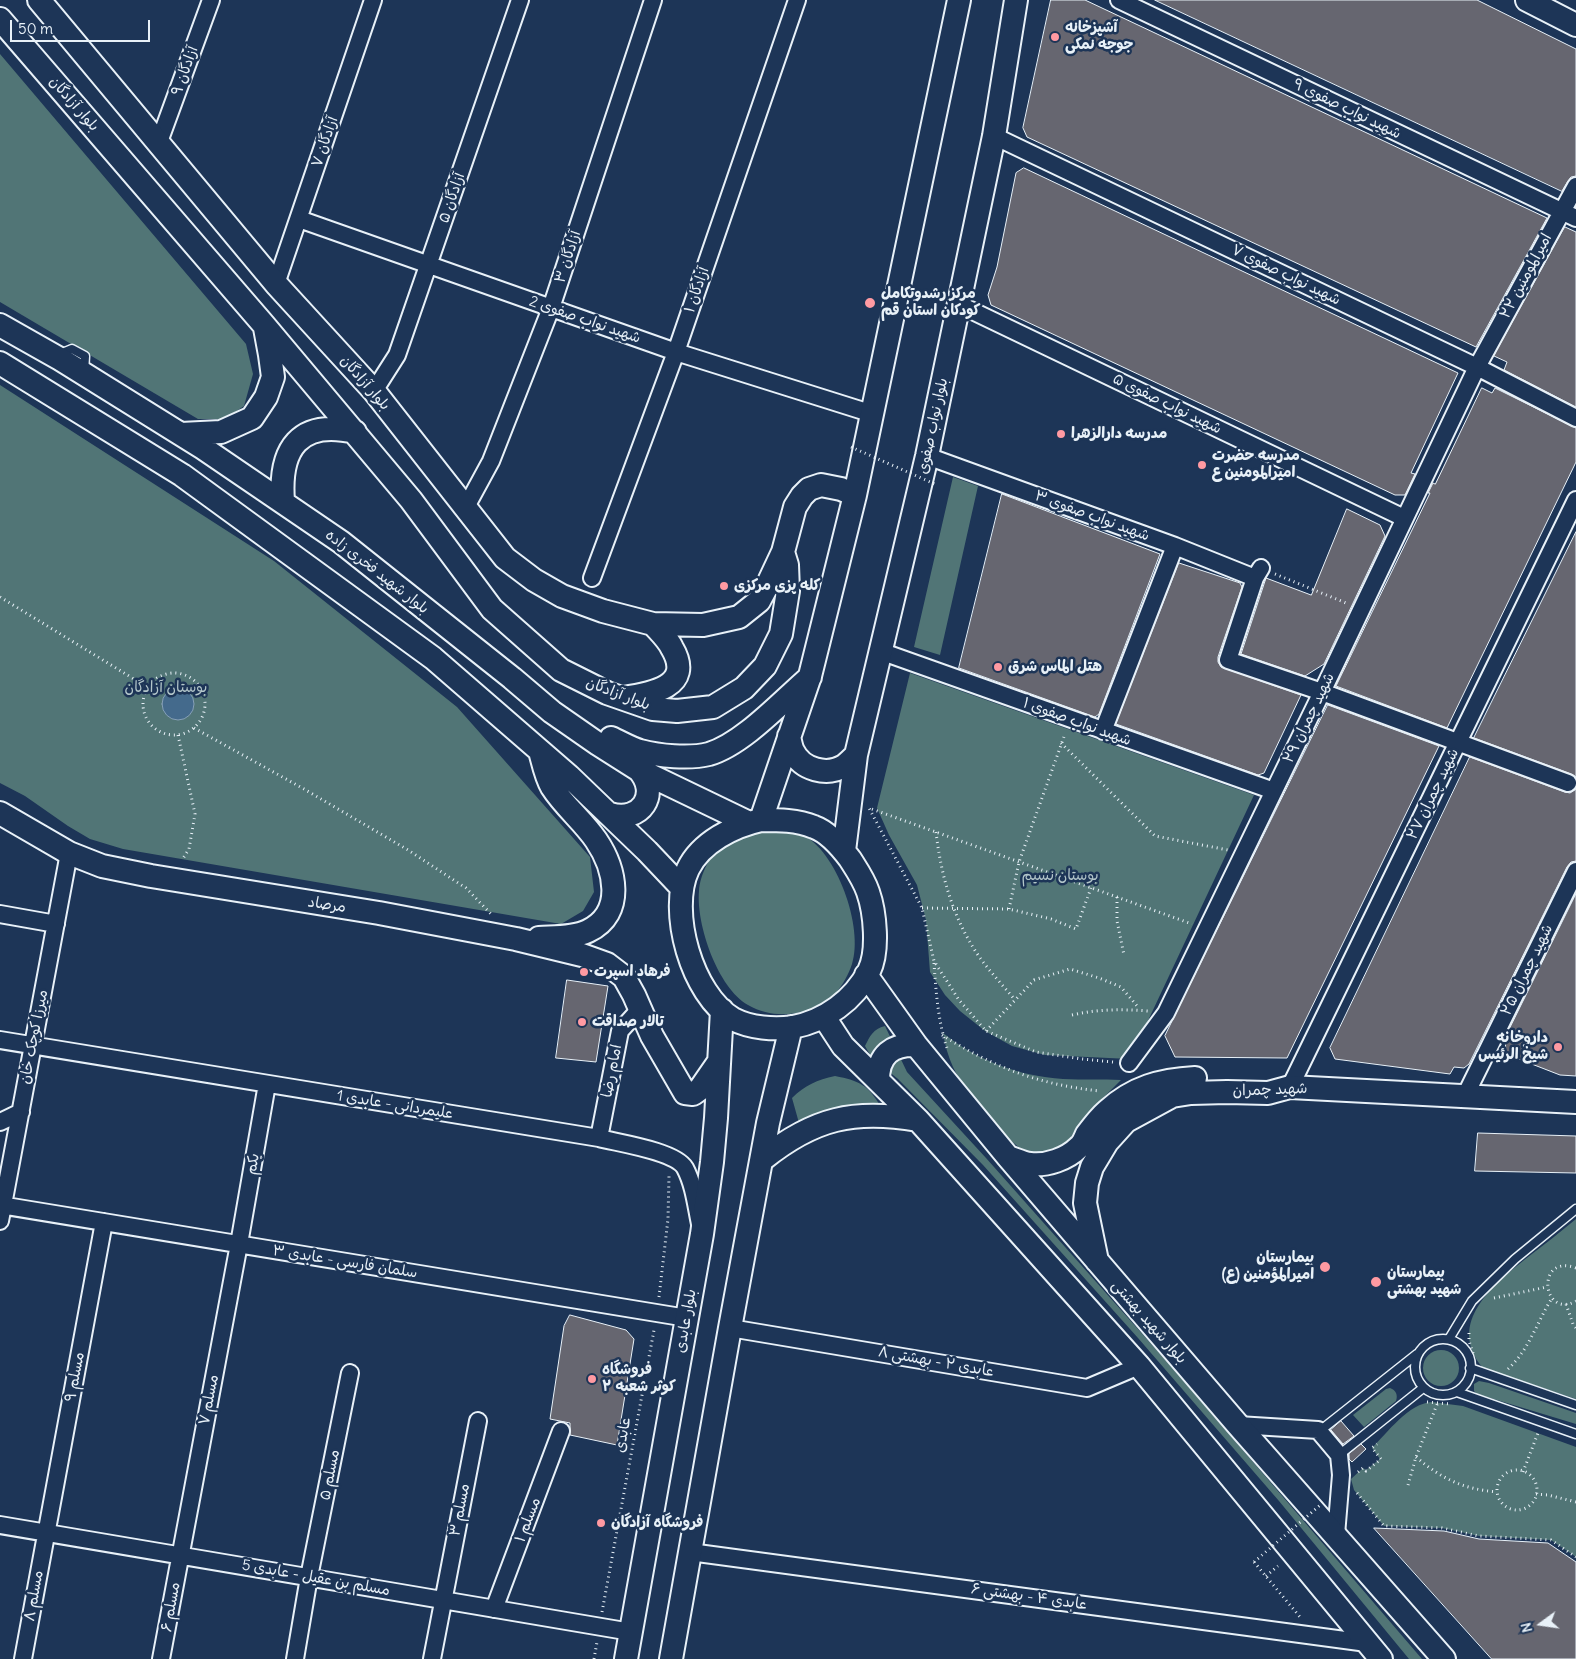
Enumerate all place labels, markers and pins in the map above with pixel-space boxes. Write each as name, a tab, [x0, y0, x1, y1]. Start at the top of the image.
place label: آشپزخانه جوجه نمکی	[1065, 19, 1133, 54]
marker: آشپزخانه جوجه نمکی	[1049, 31, 1061, 43]
place label: مرکز رشدوتکامل کودکان استان قم	[881, 285, 980, 320]
marker: مرکز رشدوتکامل کودکان استان قم	[863, 296, 877, 310]
place label: مدرسه دارالزهرا	[1071, 425, 1167, 443]
marker: مدرسه دارالزهرا	[1055, 428, 1067, 440]
place label: مدرسه حضرت امیرالمومنین ع	[1212, 447, 1300, 482]
marker: مدرسه حضرت امیرالمومنین ع	[1196, 459, 1208, 471]
place label: کله پزی مرکزی	[734, 577, 820, 595]
marker: کله پزی مرکزی	[718, 580, 730, 592]
place label: هتل الماس شرق	[1008, 658, 1102, 676]
marker: هتل الماس شرق	[992, 661, 1004, 673]
place label: فرهاد اسپرت	[594, 963, 671, 981]
marker: فرهاد اسپرت	[578, 966, 590, 978]
place label: تالار صداقت	[592, 1013, 664, 1031]
marker: تالار صداقت	[576, 1016, 588, 1028]
place label: داروخانه شیخ الرئیس	[1478, 1029, 1548, 1064]
marker: داروخانه شیخ الرئیس	[1552, 1041, 1564, 1053]
place label: بیمارستان امیرالمؤمنین (ع)	[1222, 1249, 1314, 1284]
marker: بیمارستان امیرالمؤمنین (ع)	[1318, 1260, 1332, 1274]
place label: بیمارستان شهید بهشتی	[1387, 1264, 1461, 1299]
marker: بیمارستان شهید بهشتی	[1369, 1275, 1383, 1289]
place label: فروشگاه کوثر شعبه ۲	[602, 1361, 676, 1396]
marker: فروشگاه کوثر شعبه ۲	[586, 1373, 598, 1385]
place label: فروشگاه آزادگان	[611, 1514, 703, 1532]
marker: فروشگاه آزادگان	[595, 1517, 607, 1529]

